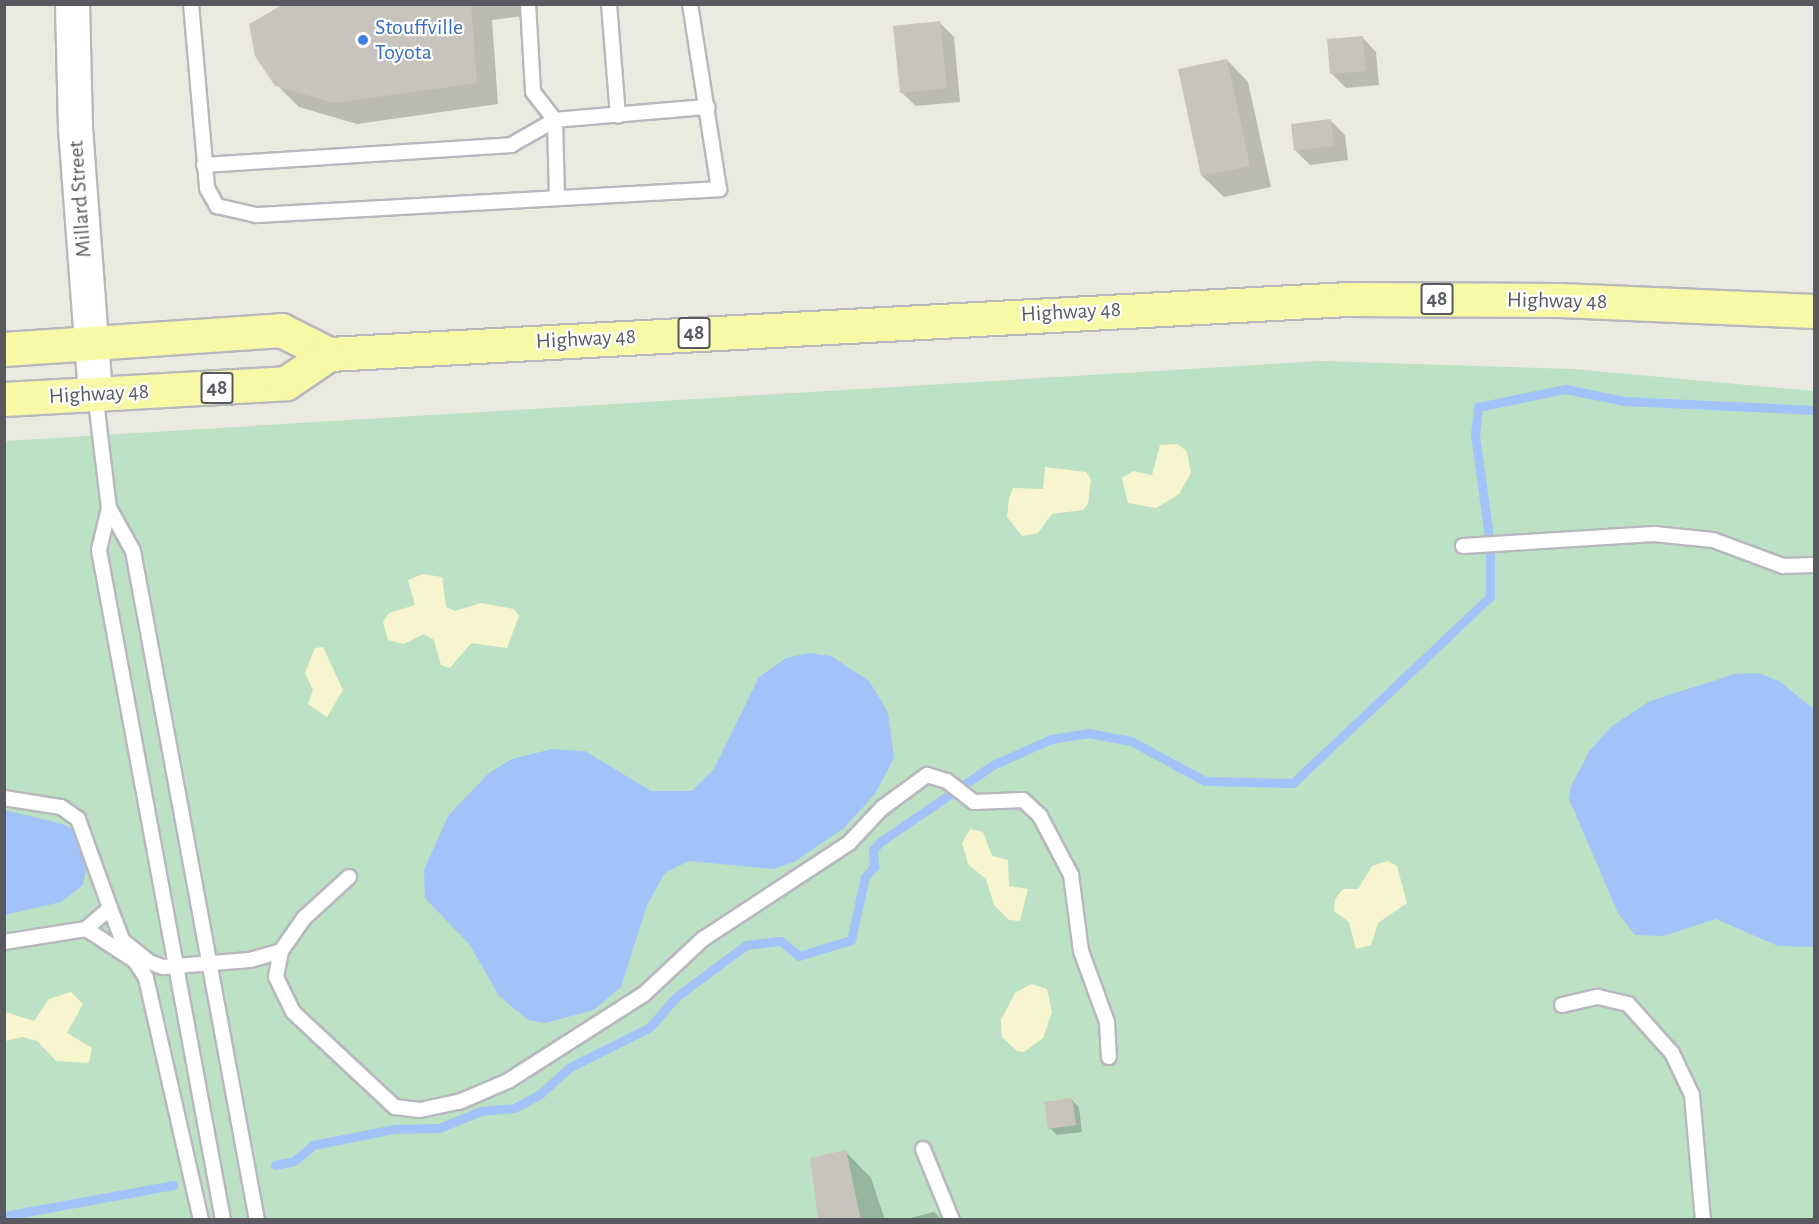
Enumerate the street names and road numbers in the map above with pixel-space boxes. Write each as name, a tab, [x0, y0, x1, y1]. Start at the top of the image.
street label: Millard Street	[63, 140, 97, 258]
road number: 48	[1420, 281, 1454, 317]
street label: Highway 48	[1507, 287, 1607, 315]
street label: Highway 48	[1020, 296, 1122, 328]
road number: 48	[678, 315, 710, 351]
street label: Highway 48	[535, 323, 637, 355]
road number: 48	[200, 370, 234, 406]
street label: Highway 48	[48, 378, 150, 410]

